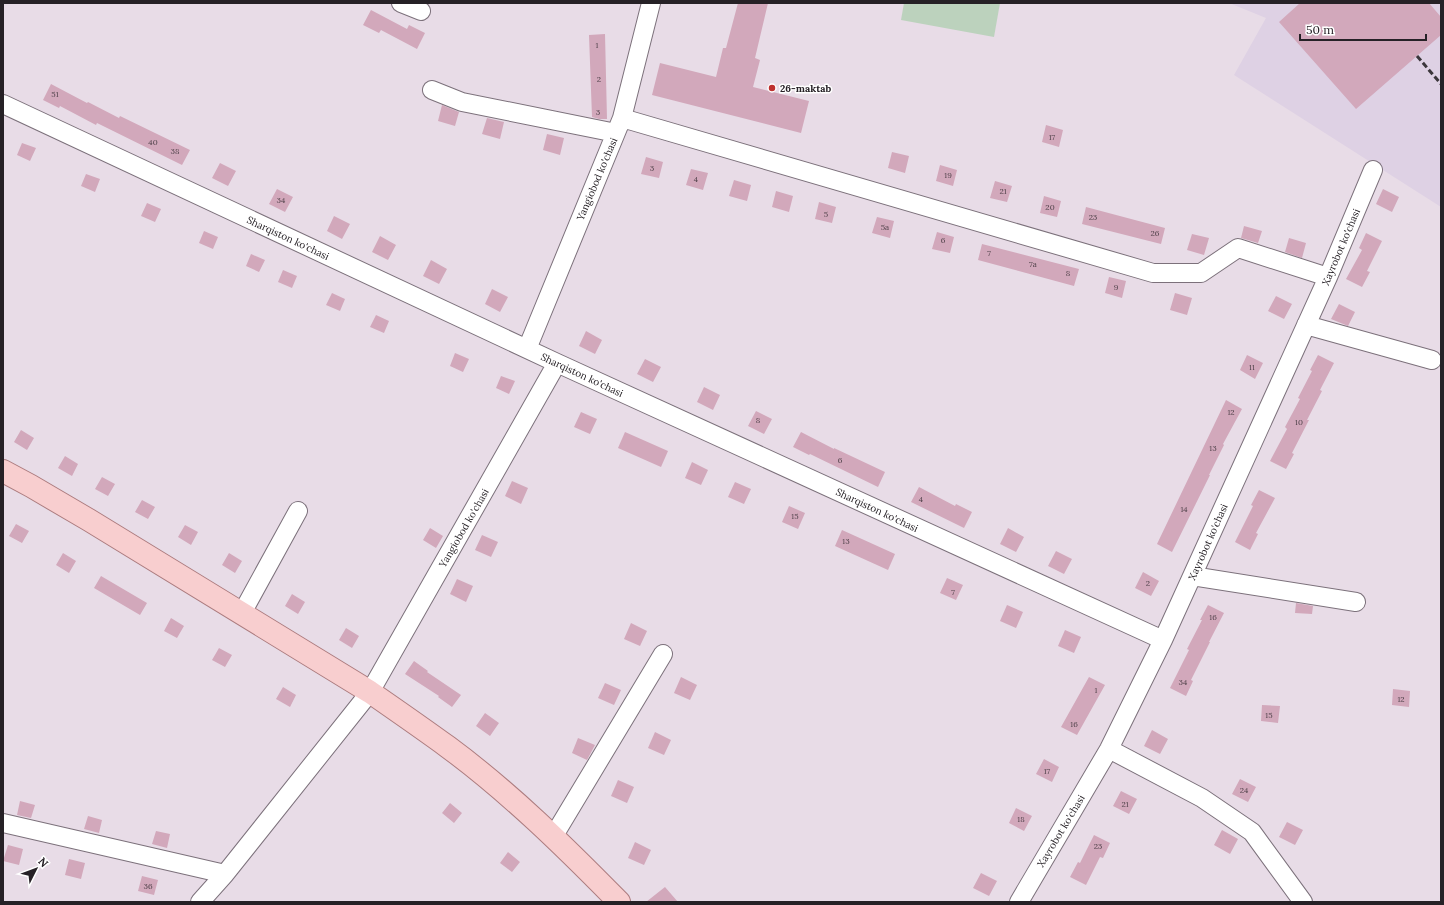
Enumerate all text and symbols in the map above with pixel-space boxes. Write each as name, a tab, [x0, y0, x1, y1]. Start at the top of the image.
scale bar	[1300, 16, 1426, 42]
text: 50 m	[1306, 22, 1334, 37]
house number: 1	[596, 40, 599, 50]
house number: 2	[597, 74, 601, 84]
place label: 26-maktab	[780, 82, 832, 95]
marker: 26-maktab	[767, 83, 777, 93]
house number: 51	[51, 89, 59, 99]
house number: 3	[596, 107, 601, 117]
house number: 17	[1049, 132, 1056, 142]
street label: Yangiobod ko'chasi	[573, 135, 620, 223]
house number: 40	[148, 137, 158, 147]
house number: 38	[171, 146, 180, 156]
house number: 3	[650, 163, 655, 173]
house number: 19	[944, 170, 952, 180]
house number: 4	[694, 174, 699, 184]
house number: 21	[999, 186, 1007, 196]
house number: 34	[277, 195, 286, 205]
house number: 20	[1045, 202, 1055, 212]
street label: Xayrobot ko'chasi	[1319, 206, 1363, 287]
house number: 5	[824, 209, 828, 219]
house number: 23	[1089, 212, 1098, 222]
street label: Sharqiston ko'chasi	[245, 213, 331, 263]
house number: 5a	[881, 222, 889, 232]
house number: 26	[1151, 228, 1160, 238]
house number: 6	[941, 235, 946, 245]
house number: 7	[987, 248, 991, 258]
house number: 7a	[1029, 259, 1037, 269]
house number: 8	[1066, 268, 1071, 278]
house number: 9	[1114, 282, 1119, 292]
street label: Sharqiston ko'chasi	[539, 350, 625, 400]
house number: 11	[1249, 362, 1255, 372]
house number: 12	[1227, 407, 1235, 417]
house number: 8	[756, 415, 761, 425]
house number: 10	[1295, 417, 1303, 427]
house number: 13	[1209, 443, 1217, 453]
house number: 6	[838, 455, 843, 465]
street label: Sharqiston ko'chasi	[834, 485, 920, 535]
street label: Yangiobod ko'chasi	[436, 486, 492, 570]
house number: 4	[919, 494, 924, 504]
street label: Xayrobot ko'chasi	[1185, 502, 1231, 582]
house number: 14	[1180, 504, 1188, 514]
house number: 15	[791, 511, 799, 521]
house number: 13	[842, 536, 850, 546]
house number: 2	[1146, 578, 1150, 588]
house number: 7	[951, 587, 955, 597]
house number: 16	[1209, 612, 1217, 622]
house number: 34	[1179, 677, 1188, 687]
house number: 1	[1095, 685, 1098, 695]
house number: 12	[1397, 694, 1405, 704]
house number: 15	[1265, 710, 1273, 720]
house number: 16	[1070, 719, 1078, 729]
house number: 17	[1044, 766, 1051, 776]
house number: 24	[1240, 785, 1249, 795]
street label: Xayrobot ko'chasi	[1034, 792, 1088, 870]
house number: 21	[1121, 799, 1129, 809]
house number: 18	[1017, 814, 1025, 824]
house number: 23	[1094, 841, 1103, 851]
north arrow	[16, 849, 56, 889]
text: N	[35, 854, 52, 871]
house number: 36	[143, 881, 153, 891]

